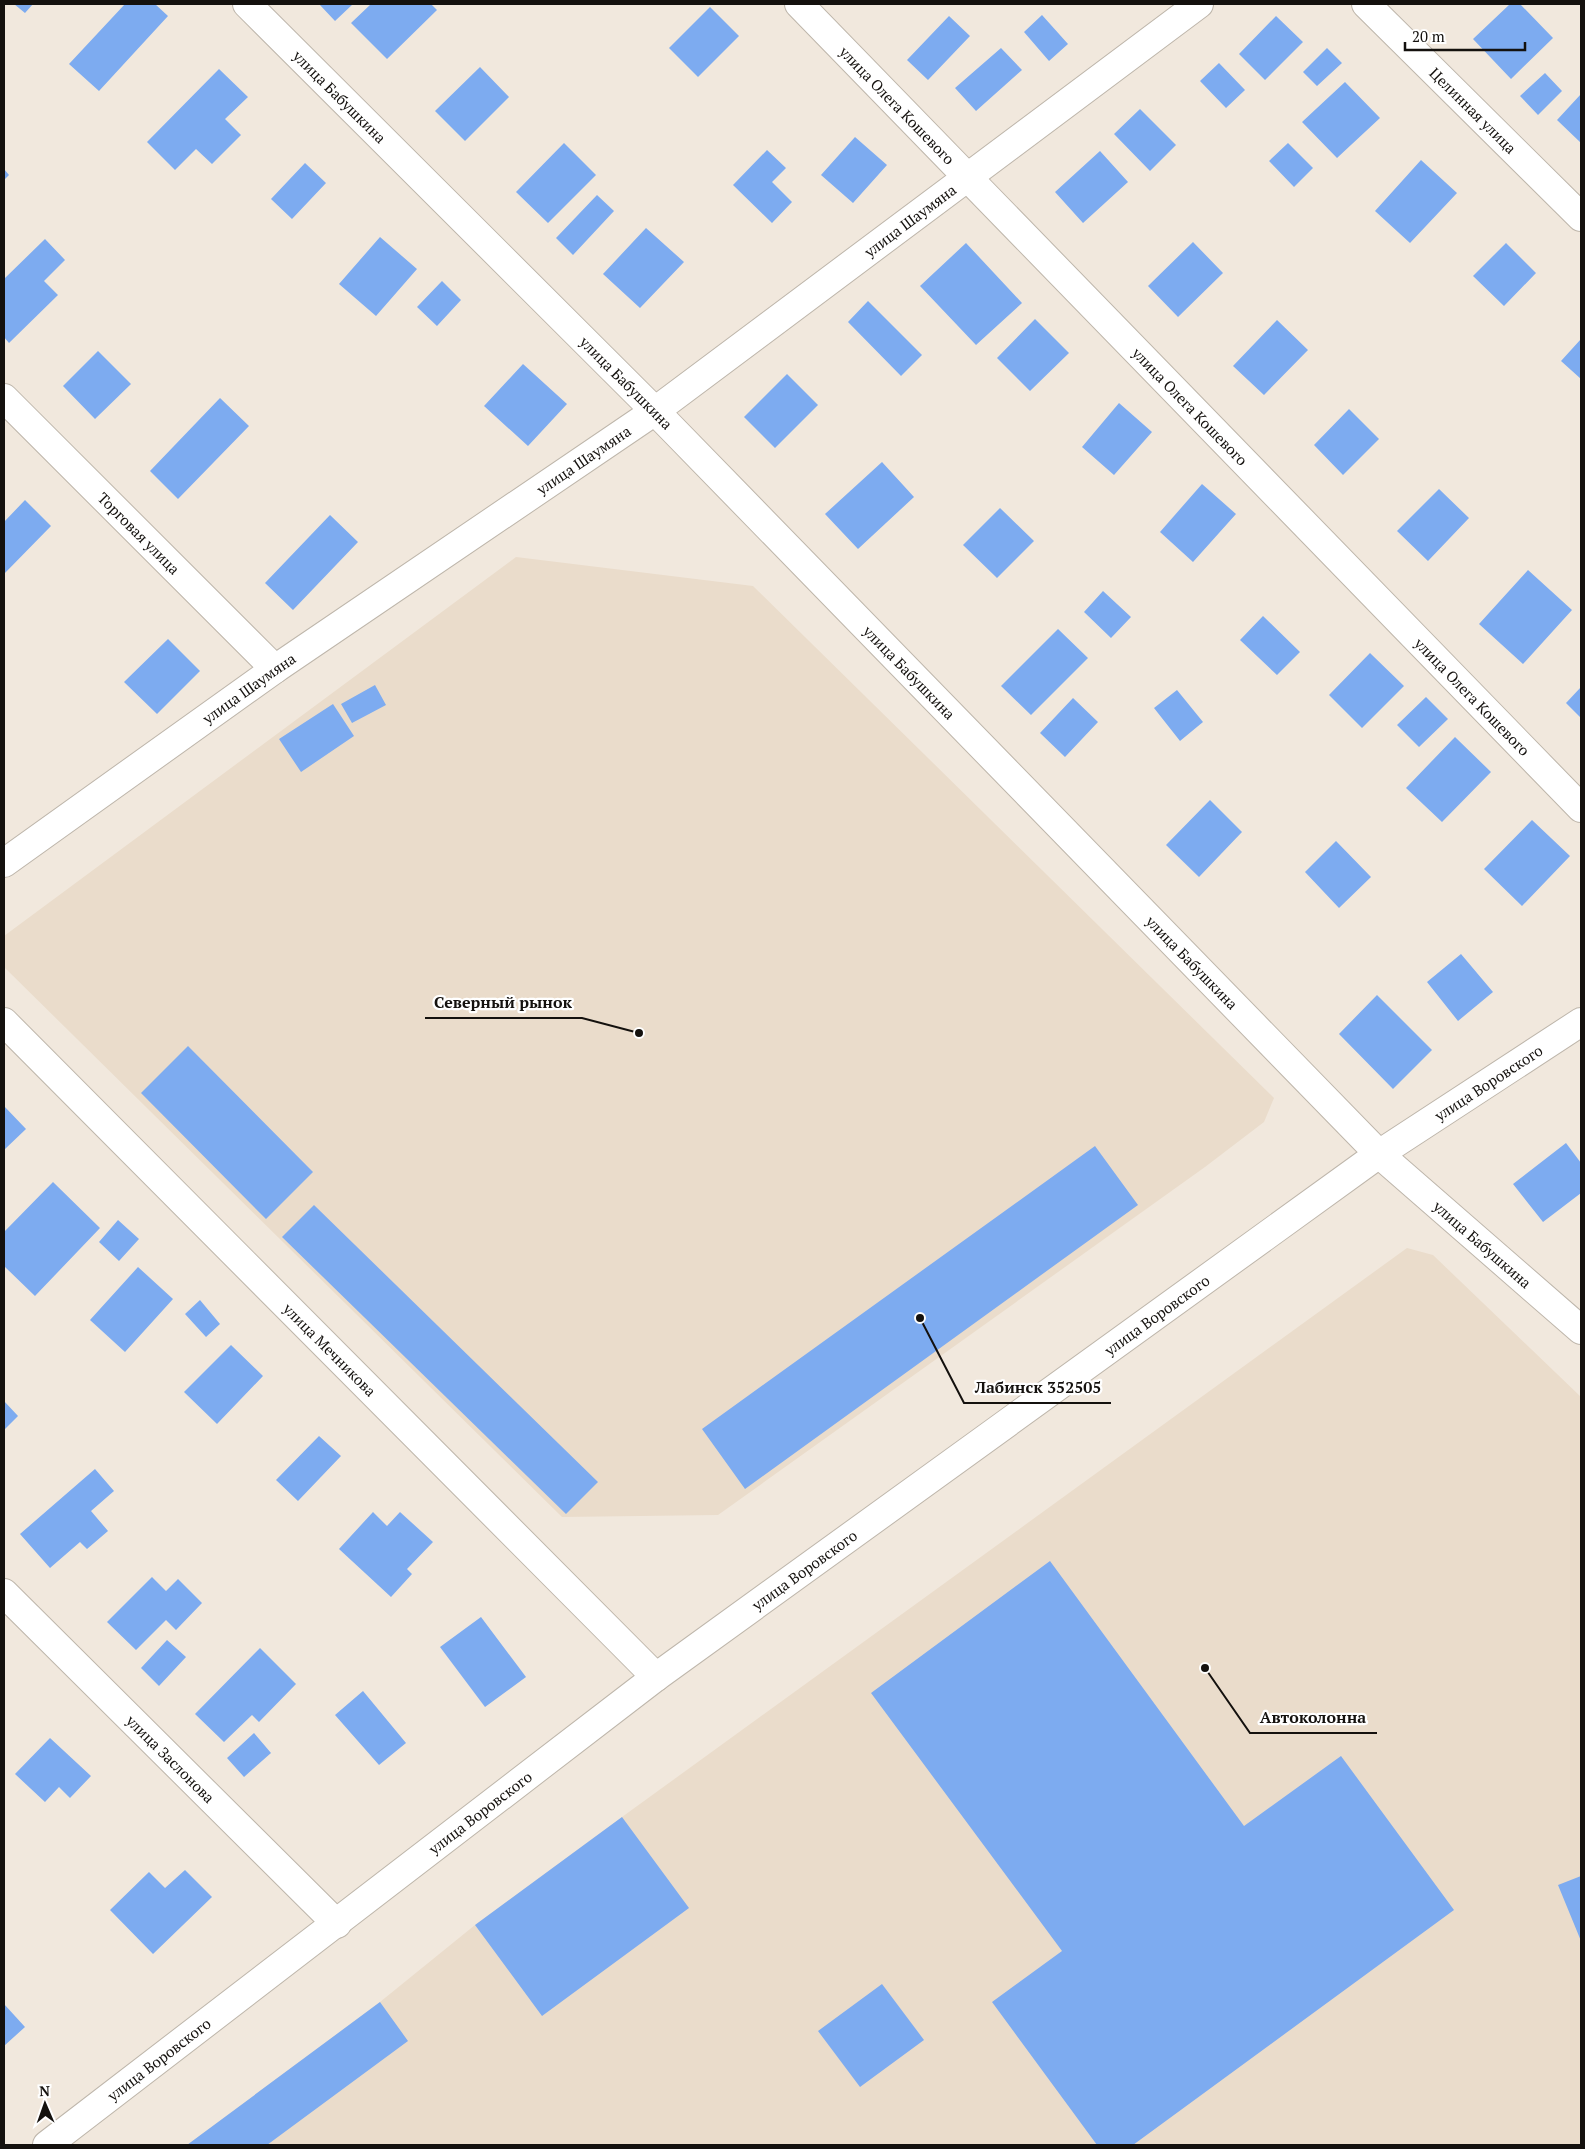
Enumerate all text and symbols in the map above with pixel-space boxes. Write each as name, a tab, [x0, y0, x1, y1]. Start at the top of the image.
scale bar	[1405, 20, 1525, 52]
text: 20 m	[1412, 26, 1445, 46]
street label: улица Олега Кошевого	[835, 41, 959, 168]
street label: улица Бабушкина	[288, 45, 391, 148]
street label: Целинная улица	[1426, 63, 1521, 158]
street label: улица Шаумяна	[859, 179, 960, 262]
street label: улица Бабушкина	[575, 331, 678, 434]
street label: улица Олега Кошевого	[1127, 342, 1252, 470]
street label: улица Шаумяна	[531, 420, 635, 499]
street label: Торговая улица	[94, 488, 185, 579]
street label: улица Бабушкина	[859, 620, 960, 724]
street label: улица Олега Кошевого	[1410, 632, 1535, 760]
street label: улица Шаумяна	[197, 648, 300, 728]
street label: улица Бабушкина	[1141, 910, 1243, 1014]
callout: Северный рынок	[425, 987, 582, 1018]
text: Северный рынок	[434, 991, 572, 1013]
street label: улица Воровского	[1430, 1040, 1546, 1126]
street label: улица Бабушкина	[1429, 1195, 1536, 1293]
street label: улица Воровского	[1099, 1270, 1213, 1360]
street label: улица Мечникова	[278, 1298, 381, 1401]
callout: Лабинск 352505	[964, 1372, 1111, 1403]
text: Лабинск 352505	[974, 1376, 1101, 1398]
street label: улица Воровского	[747, 1525, 861, 1615]
callout: Автоколонна	[1250, 1702, 1377, 1733]
text: Автоколонна	[1260, 1706, 1366, 1728]
street label: улица Заслонова	[121, 1710, 220, 1807]
street label: улица Воровского	[423, 1766, 536, 1859]
street label: улица Воровского	[102, 2013, 215, 2106]
north arrow	[20, 2079, 70, 2129]
text: N	[39, 2081, 51, 2100]

